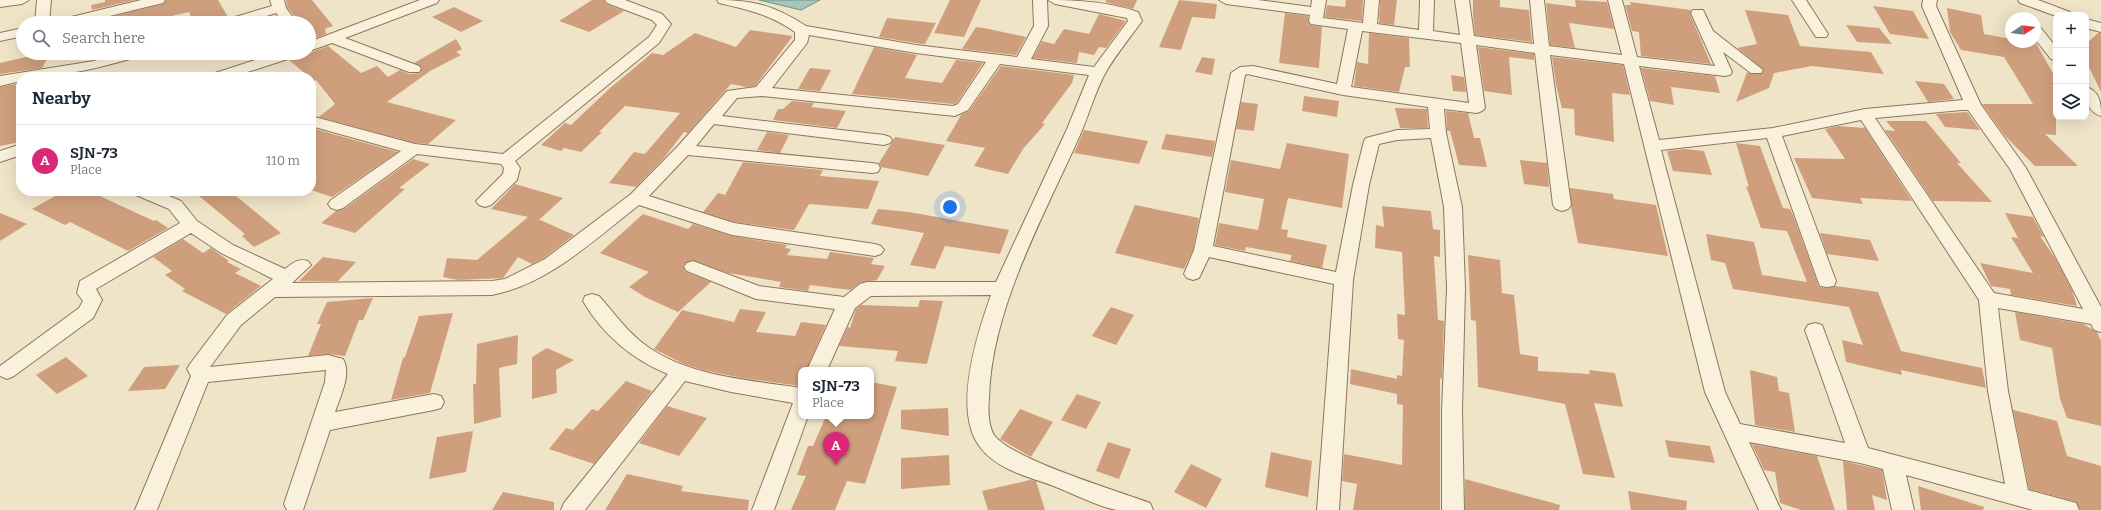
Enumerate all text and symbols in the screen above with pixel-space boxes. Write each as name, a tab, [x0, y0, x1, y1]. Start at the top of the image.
north arrow	[2005, 12, 2041, 48]
map controls	[2053, 12, 2089, 120]
button: +	[2053, 12, 2089, 48]
search box	[16, 16, 316, 60]
icon: search	[30, 27, 52, 49]
text: Search here	[62, 29, 145, 47]
button: −	[2053, 48, 2089, 84]
button: layers	[2053, 84, 2089, 120]
text: Nearby	[32, 88, 91, 109]
text: SJN-73	[70, 144, 118, 162]
text: A	[40, 153, 50, 168]
text: 110 m	[266, 153, 300, 168]
text: Place	[70, 162, 102, 177]
your location	[940, 197, 960, 217]
popup	[798, 367, 874, 419]
text: SJN-73	[812, 377, 860, 395]
text: Place	[812, 395, 844, 410]
pin: A	[823, 432, 849, 465]

